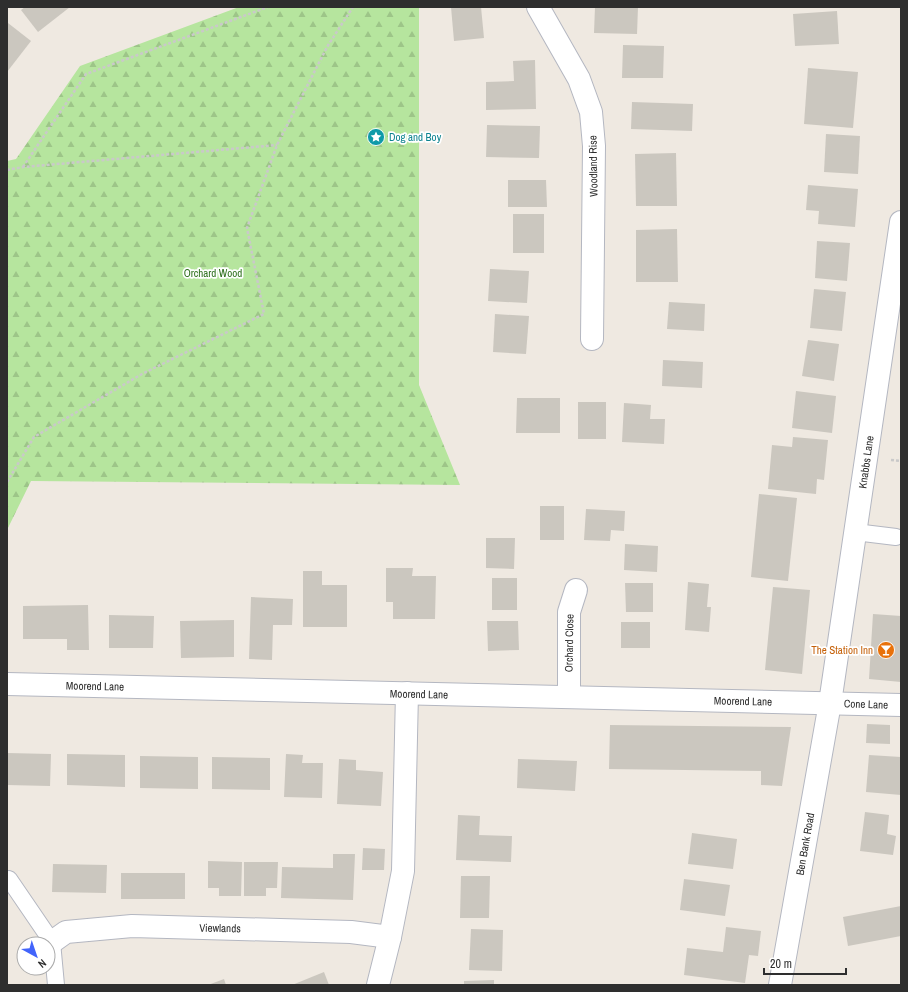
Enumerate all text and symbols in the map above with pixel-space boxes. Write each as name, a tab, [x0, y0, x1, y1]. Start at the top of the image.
place icon: Dog and Boy	[366, 127, 386, 147]
place label: Dog and Boy	[389, 130, 442, 144]
street label: Woodland Rise	[585, 135, 601, 197]
park label: Orchard Wood	[184, 266, 242, 280]
street label: Knabbs Lane	[855, 435, 877, 489]
street label: Orchard Close	[561, 614, 577, 672]
bar icon: The Station Inn	[876, 640, 896, 660]
place label: The Station Inn	[811, 643, 873, 657]
street label: Moorend Lane	[66, 678, 124, 694]
street label: Moorend Lane	[390, 686, 448, 702]
street label: Moorend Lane	[714, 693, 772, 709]
street label: Cone Lane	[844, 696, 888, 712]
street label: Ben Bank Road	[793, 812, 817, 876]
street label: Viewlands	[199, 921, 241, 935]
north arrow	[16, 936, 56, 976]
scale bar	[764, 950, 846, 976]
text: N	[35, 956, 49, 971]
text: 20 m	[770, 956, 792, 972]

